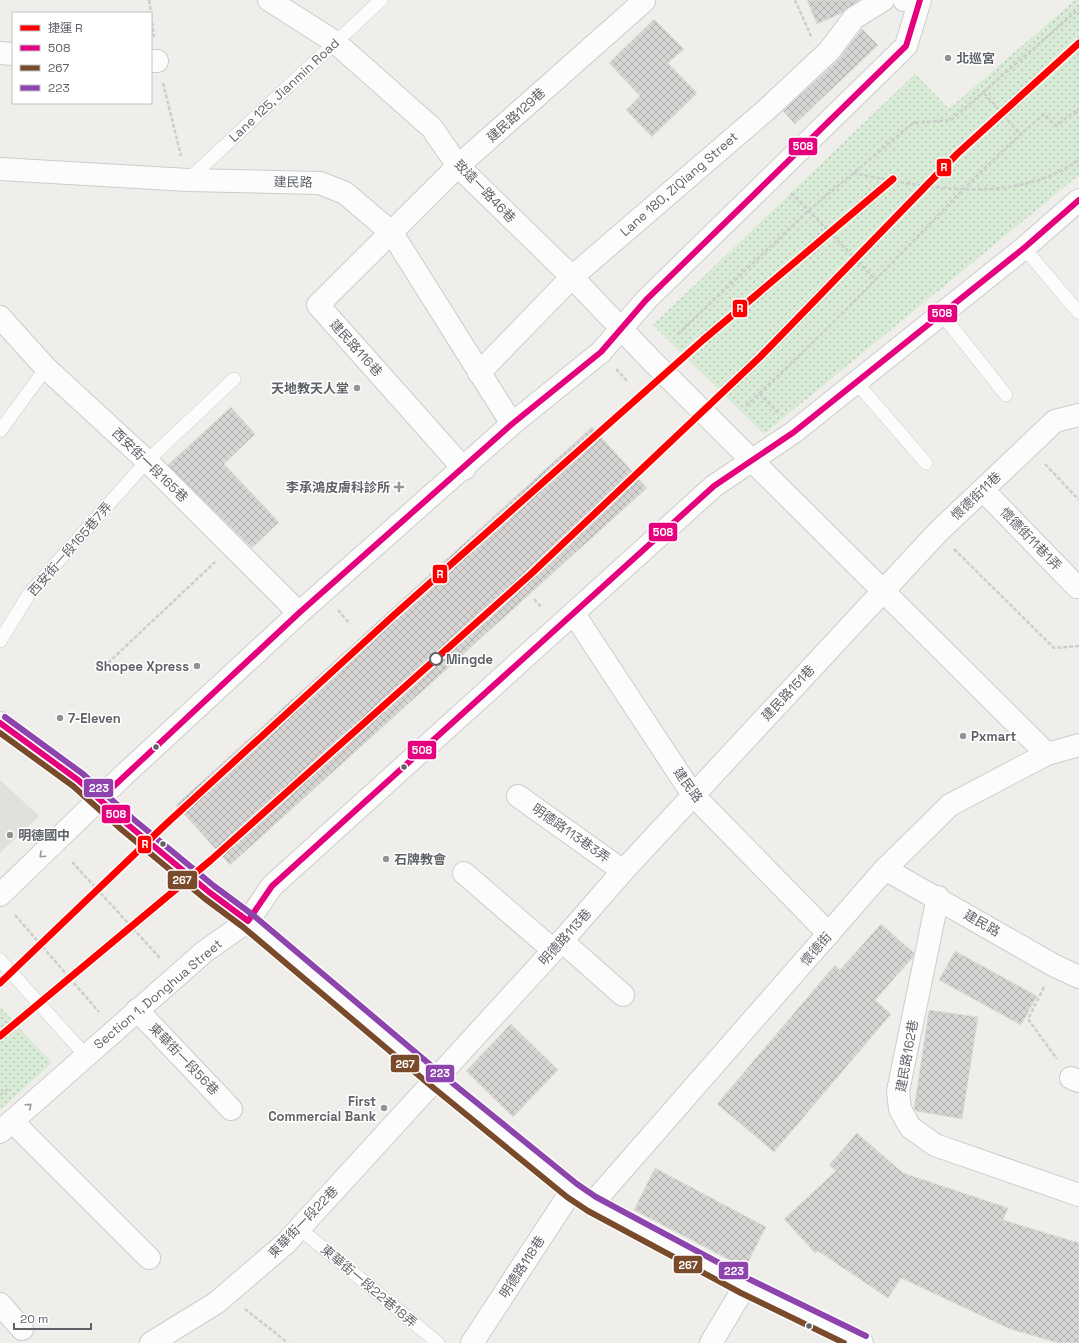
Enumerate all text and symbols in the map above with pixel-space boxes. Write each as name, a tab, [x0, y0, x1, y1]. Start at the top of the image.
legend	[12, 12, 152, 104]
text: 捷運 R	[48, 20, 83, 36]
street label: Lane 125, Jianmin Road	[225, 34, 343, 146]
text: 508	[48, 40, 70, 56]
place label: 北巡宮	[956, 50, 995, 67]
marker: 北巡宮	[943, 53, 953, 63]
text: 267	[48, 60, 69, 76]
text: 223	[48, 80, 70, 96]
street label: 建民路129巷	[483, 84, 549, 146]
street label: Lane 180, ZiQiang Street	[617, 128, 742, 240]
line badge: 508	[788, 137, 818, 156]
text: 508	[793, 139, 814, 153]
street label: 致遠一路46巷	[451, 156, 519, 226]
line badge: R	[936, 158, 952, 177]
text: R	[941, 160, 948, 174]
street label: 建民路	[273, 173, 313, 191]
line badge: R	[732, 299, 748, 318]
text: R	[737, 301, 744, 315]
line badge: 508	[927, 304, 958, 323]
text: 508	[932, 306, 953, 320]
street label: 建民路116巷	[326, 316, 386, 380]
place label: 天地教天人堂	[271, 380, 349, 397]
marker: 天地教天人堂	[352, 383, 362, 393]
street label: 西安街一段165巷	[108, 424, 192, 506]
street label: 懷德街11巷	[947, 468, 1005, 524]
place label: 李承鴻皮膚科診所	[286, 479, 390, 496]
marker: 李承鴻皮膚科診所	[393, 481, 405, 493]
street label: 西安街一段165巷7弄	[24, 498, 116, 600]
street label: 懷德街11巷1弄	[997, 504, 1065, 574]
line badge: 508	[648, 522, 678, 542]
text: 508	[653, 525, 674, 539]
line badge: R	[432, 564, 448, 584]
text: R	[437, 567, 444, 581]
place label: Mingde	[446, 651, 493, 668]
marker: Mingde	[429, 652, 443, 666]
place label: Shopee Xpress	[96, 658, 189, 675]
marker: Shopee Xpress	[192, 661, 202, 671]
street label: 建民路151巷	[758, 661, 818, 725]
place label: 7-Eleven	[68, 710, 121, 727]
marker: 7-Eleven	[55, 713, 65, 723]
place label: Pxmart	[971, 728, 1016, 745]
marker: Pxmart	[958, 731, 968, 741]
line badge: 508	[407, 740, 437, 760]
unlabelled marker	[151, 742, 161, 752]
text: 508	[412, 743, 433, 757]
unlabelled marker	[399, 762, 409, 772]
street label: 建民路	[670, 764, 706, 806]
line badge: 223	[83, 778, 114, 798]
text: 223	[89, 781, 109, 795]
street label: 明德路113巷3弄	[529, 800, 613, 866]
line badge: 508	[101, 804, 131, 824]
text: 508	[106, 807, 127, 821]
place label: 明德國中	[18, 827, 70, 844]
marker: 明德國中	[5, 830, 15, 840]
line badge: R	[137, 835, 152, 854]
text: R	[142, 837, 149, 851]
unlabelled marker	[158, 839, 168, 849]
one-way arrow	[39, 851, 47, 858]
place label: 石牌教會	[394, 851, 447, 868]
marker: 石牌教會	[381, 854, 391, 864]
line badge: 267	[167, 870, 198, 890]
text: 267	[172, 873, 192, 887]
street label: 明德路113巷	[535, 905, 595, 969]
street label: 建民路	[961, 906, 1003, 940]
street label: 懷德街	[797, 929, 835, 969]
street label: Section 1, Donghua Street	[90, 935, 226, 1053]
street label: 建民路162巷	[892, 1018, 922, 1094]
street label: 東華街一段56巷	[145, 1019, 223, 1099]
line badge: 267	[390, 1054, 420, 1073]
text: 267	[395, 1057, 415, 1071]
line badge: 223	[425, 1064, 455, 1083]
text: 223	[430, 1066, 450, 1080]
place label: First Commercial Bank	[268, 1093, 377, 1125]
marker: First Commercial Bank	[379, 1103, 389, 1113]
one-way arrow	[24, 1104, 32, 1111]
street label: 東華街一段22巷	[264, 1182, 342, 1262]
street label: 明德路118巷	[496, 1233, 548, 1301]
street label: 東華街一段22巷18弄	[317, 1241, 421, 1331]
line badge: 267	[673, 1255, 703, 1274]
text: 267	[678, 1258, 698, 1272]
line badge: 223	[718, 1261, 749, 1280]
text: 223	[724, 1264, 744, 1278]
scale bar	[14, 1305, 91, 1331]
text: 20 m	[20, 1311, 48, 1327]
unlabelled marker	[804, 1321, 814, 1331]

